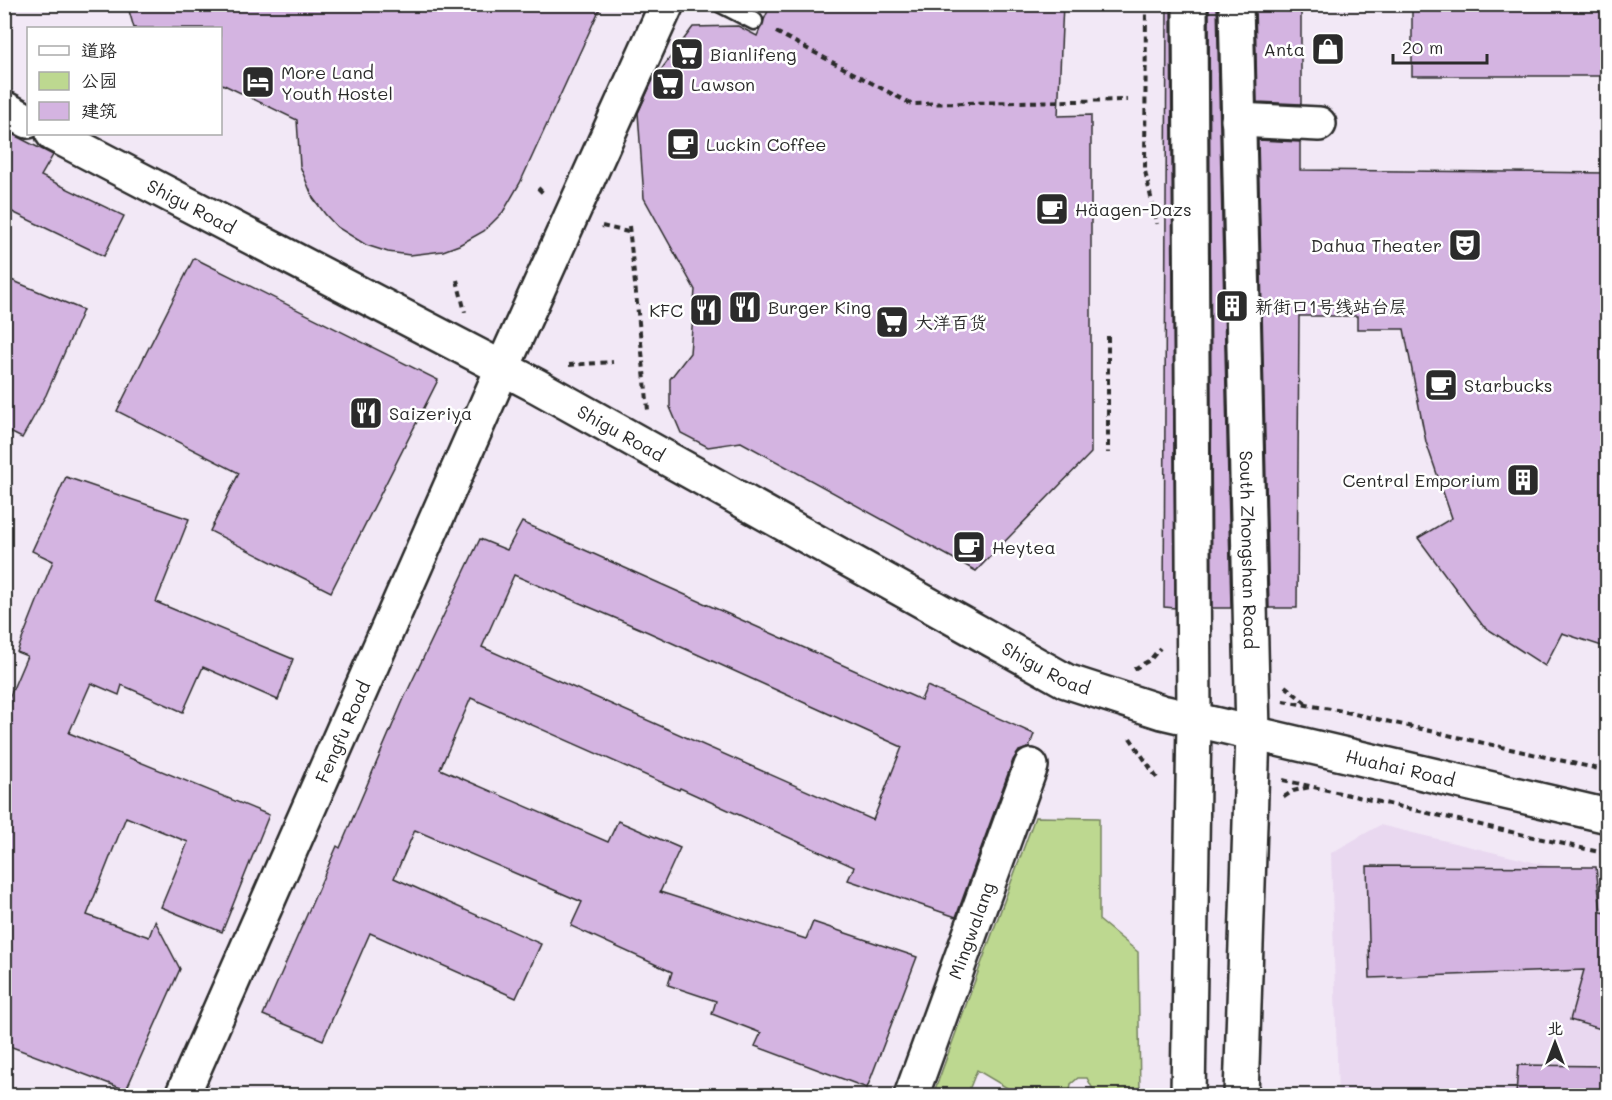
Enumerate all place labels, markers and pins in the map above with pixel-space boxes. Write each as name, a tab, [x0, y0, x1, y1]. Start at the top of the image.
shop icon: Anta	[1310, 31, 1346, 67]
supermarket icon: Bianlifeng	[669, 36, 705, 72]
place label: Anta	[1263, 37, 1305, 61]
place label: Bianlifeng	[710, 42, 796, 66]
place label: More Land Youth Hostel	[281, 60, 393, 105]
hotel icon: More Land Youth Hostel	[240, 64, 276, 100]
supermarket icon: Lawson	[650, 66, 686, 102]
place label: Lawson	[691, 72, 755, 96]
cafe icon: Luckin Coffee	[665, 126, 701, 162]
place label: Luckin Coffee	[706, 132, 827, 156]
cafe icon: Häagen-Dazs	[1034, 191, 1070, 227]
place label: Häagen-Dazs	[1075, 197, 1192, 221]
theatre icon: Dahua Theater	[1447, 227, 1483, 263]
place label: Dahua Theater	[1311, 233, 1442, 257]
building icon: 新街口1号线站台层	[1214, 288, 1250, 324]
restaurant icon: Burger King	[727, 289, 763, 325]
restaurant icon: KFC	[688, 292, 724, 328]
place label: 新街口1号线站台层	[1255, 294, 1407, 318]
place label: Burger King	[768, 295, 871, 319]
place label: KFC	[649, 298, 683, 322]
supermarket icon: 大洋百货	[874, 304, 910, 340]
place label: 大洋百货	[915, 310, 987, 334]
cafe icon: Starbucks	[1423, 367, 1459, 403]
place label: Starbucks	[1464, 373, 1553, 397]
restaurant icon: Saizeriya	[348, 395, 384, 431]
place label: Saizeriya	[389, 401, 472, 425]
building icon: Central Emporium	[1505, 462, 1541, 498]
place label: Central Emporium	[1342, 468, 1500, 492]
cafe icon: Heytea	[951, 529, 987, 565]
place label: Heytea	[992, 535, 1056, 559]

